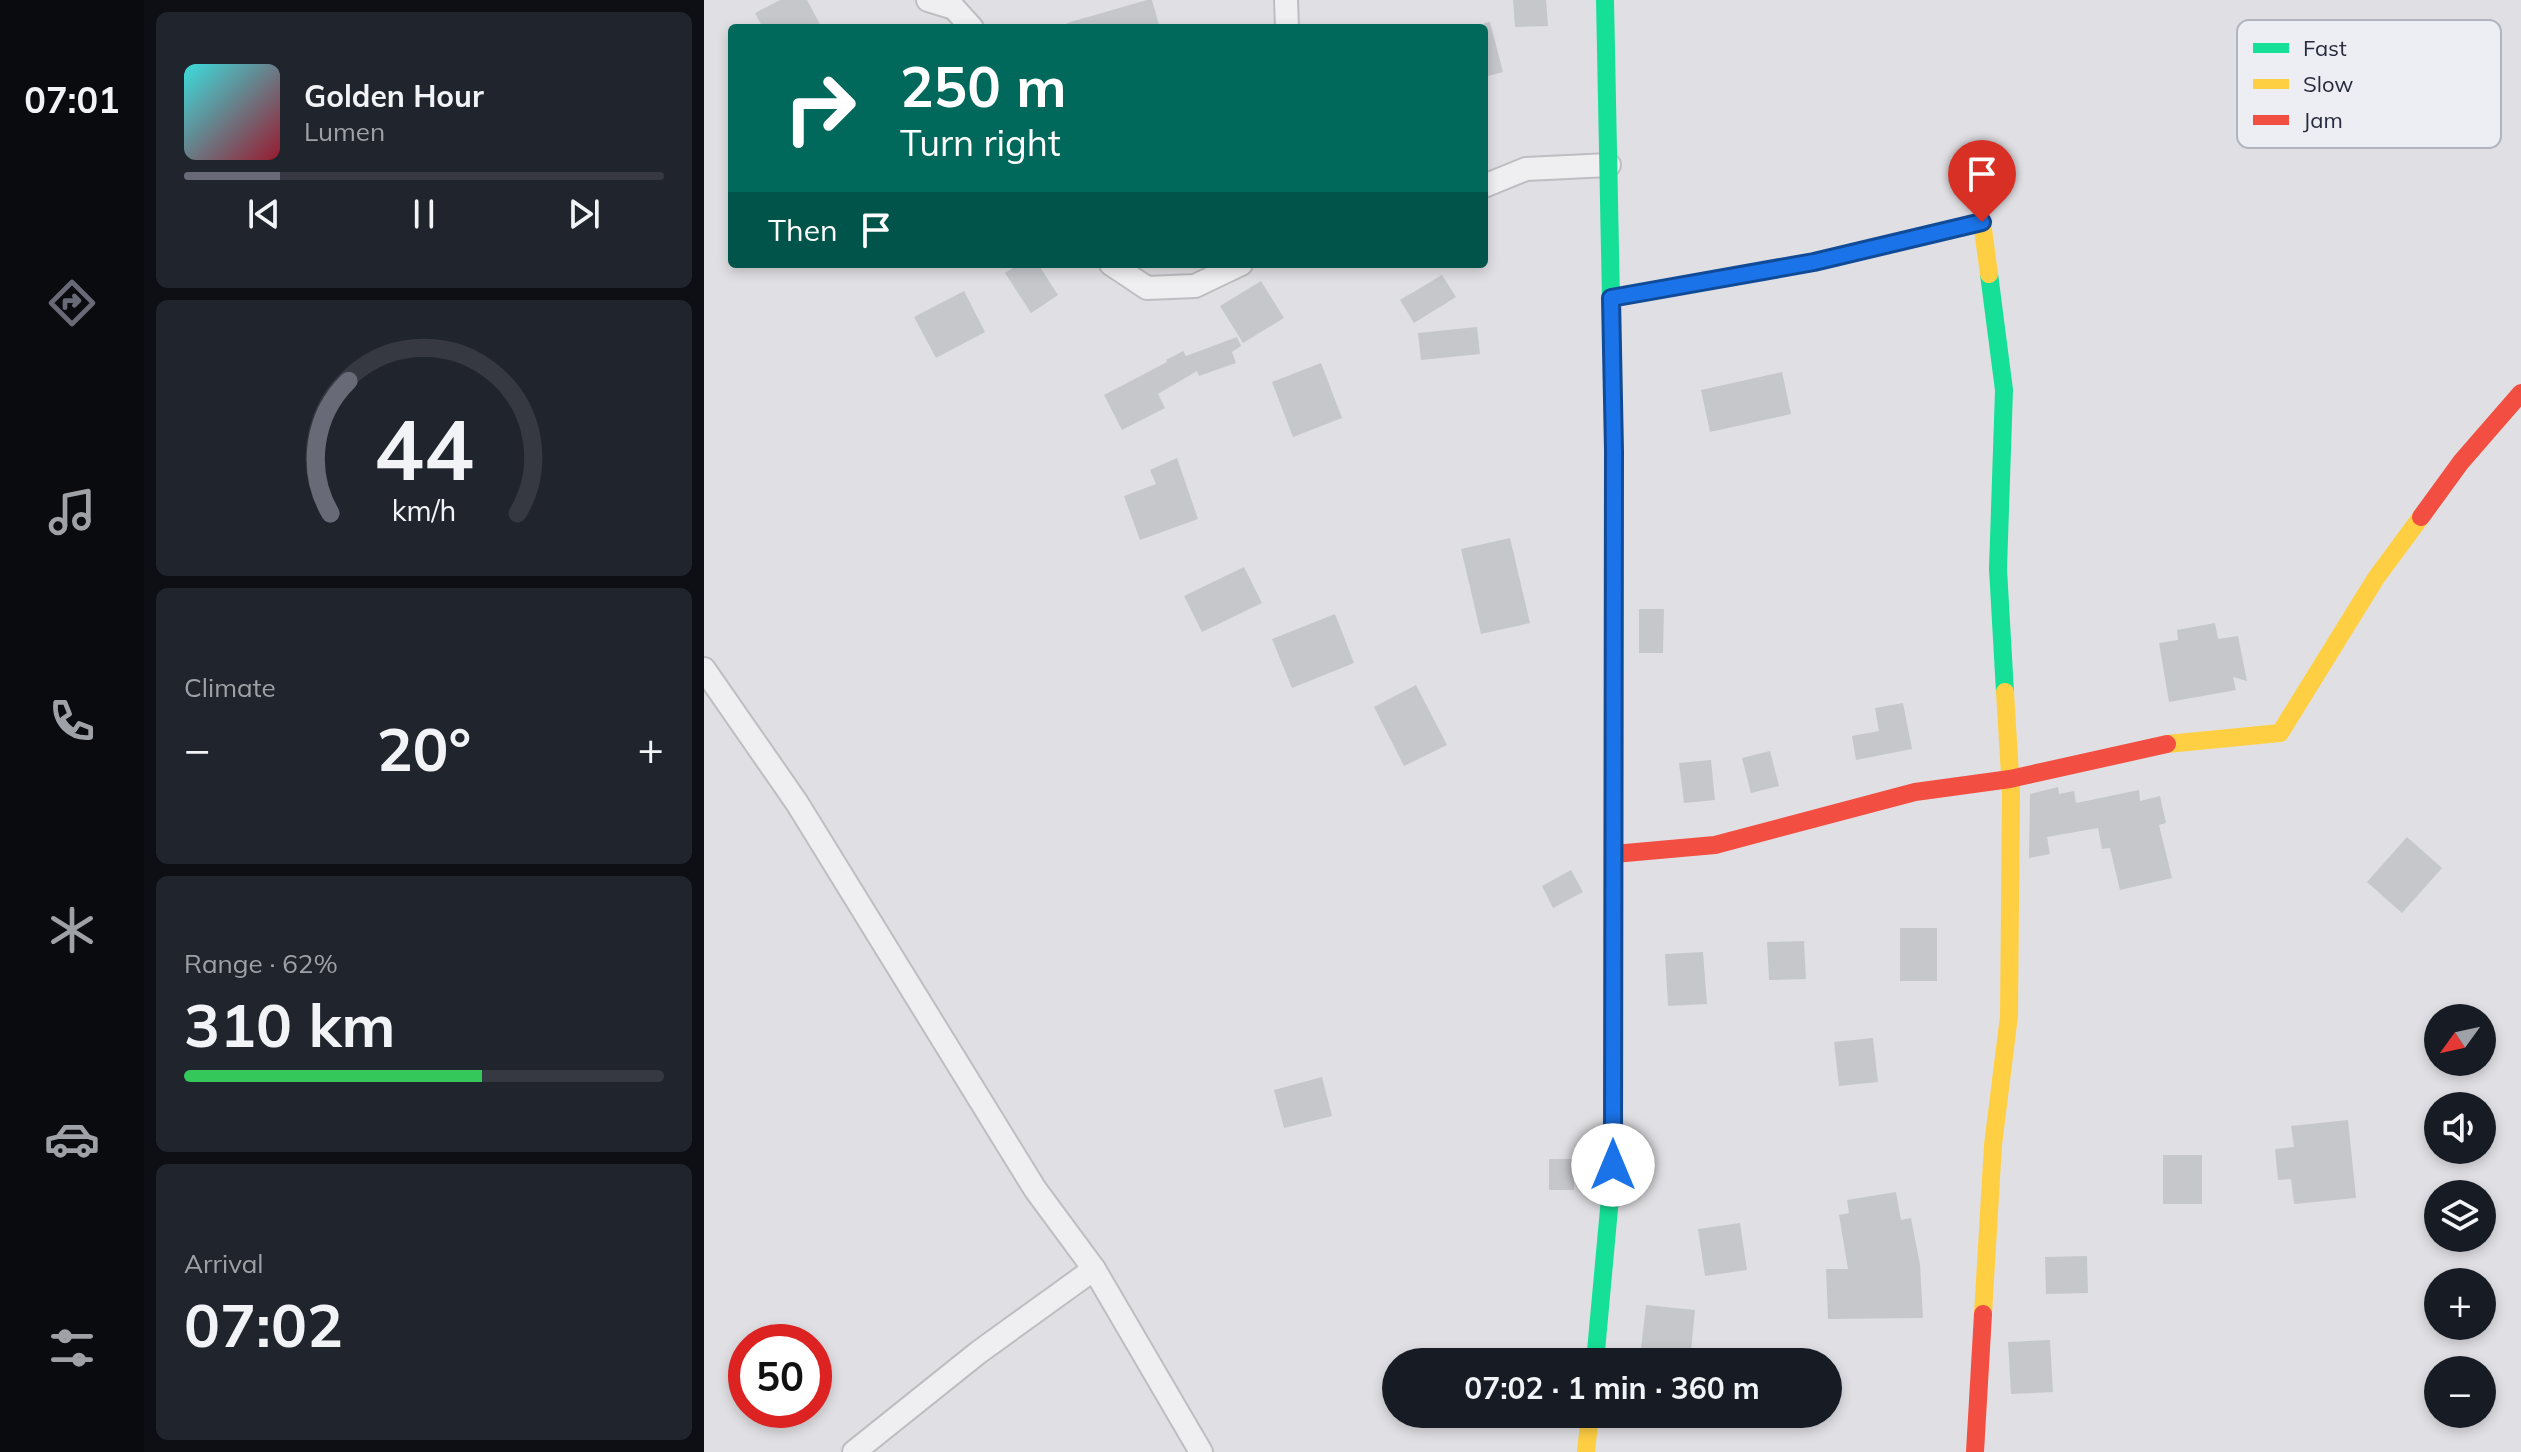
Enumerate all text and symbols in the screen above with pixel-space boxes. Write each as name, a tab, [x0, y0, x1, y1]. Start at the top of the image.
legend	[2237, 20, 2501, 148]
text: Fast	[2303, 34, 2347, 62]
text: 250 m	[900, 51, 1067, 121]
icon: right	[768, 56, 872, 160]
text: Slow	[2303, 70, 2353, 98]
text: 07:01	[24, 77, 120, 122]
text: Golden Hour	[304, 77, 484, 115]
text: Jam	[2303, 106, 2343, 134]
text: Lumen	[304, 115, 385, 148]
text: Turn right	[900, 120, 1061, 165]
pin	[1948, 140, 2016, 222]
icon: arrive	[1960, 152, 2004, 196]
icon: previous	[242, 192, 286, 236]
icon: pause	[402, 192, 446, 236]
icon: next	[562, 192, 606, 236]
icon: arrive	[854, 208, 898, 252]
text: Then	[768, 211, 838, 249]
icon: directions	[44, 275, 100, 331]
text: 44	[374, 396, 474, 501]
icon: music	[44, 484, 100, 540]
text: km/h	[392, 492, 456, 528]
text: Climate	[184, 671, 276, 704]
icon: phone	[44, 693, 100, 749]
text: 20°	[377, 711, 471, 786]
text: −	[184, 721, 210, 776]
text: +	[638, 721, 664, 776]
icon: climate	[44, 902, 100, 958]
text: Range · 62%	[184, 947, 338, 980]
text: 310 km	[184, 987, 396, 1062]
north arrow	[2424, 1004, 2496, 1076]
map controls	[2424, 1004, 2496, 1428]
button: sound	[2424, 1092, 2496, 1164]
icon: car	[44, 1111, 100, 1167]
position arrow	[1571, 1123, 1655, 1207]
button: layers	[2424, 1180, 2496, 1252]
text: Arrival	[184, 1247, 264, 1280]
button: +	[2424, 1268, 2496, 1340]
text: 07:02	[184, 1287, 343, 1362]
icon: filters	[44, 1320, 100, 1376]
speed limit sign: 50	[728, 1324, 832, 1428]
button: −	[2424, 1356, 2496, 1428]
text: 07:02 · 1 min · 360 m	[1464, 1369, 1760, 1407]

